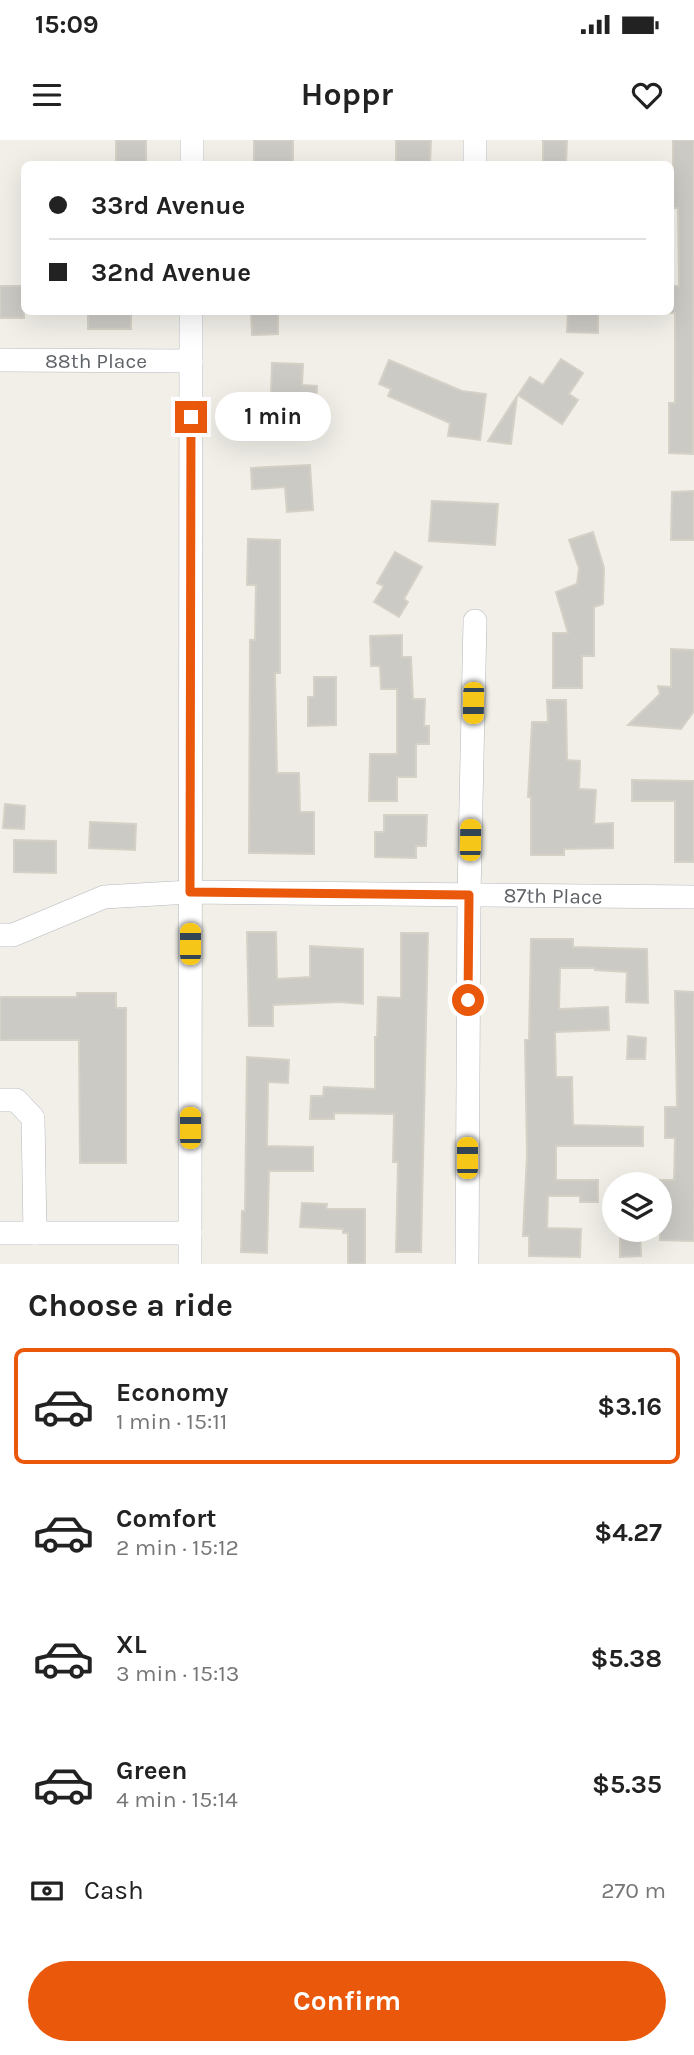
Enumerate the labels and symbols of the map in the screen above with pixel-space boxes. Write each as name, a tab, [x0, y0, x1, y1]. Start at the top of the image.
street label: 88th Place	[45, 349, 147, 373]
callout: 1 min	[216, 392, 331, 442]
route end	[175, 401, 207, 433]
car	[463, 682, 484, 724]
car	[460, 819, 481, 861]
street label: 87th Place	[503, 883, 603, 909]
car	[180, 923, 201, 965]
route start	[452, 984, 484, 1016]
car	[180, 1107, 201, 1149]
car	[457, 1137, 478, 1179]

